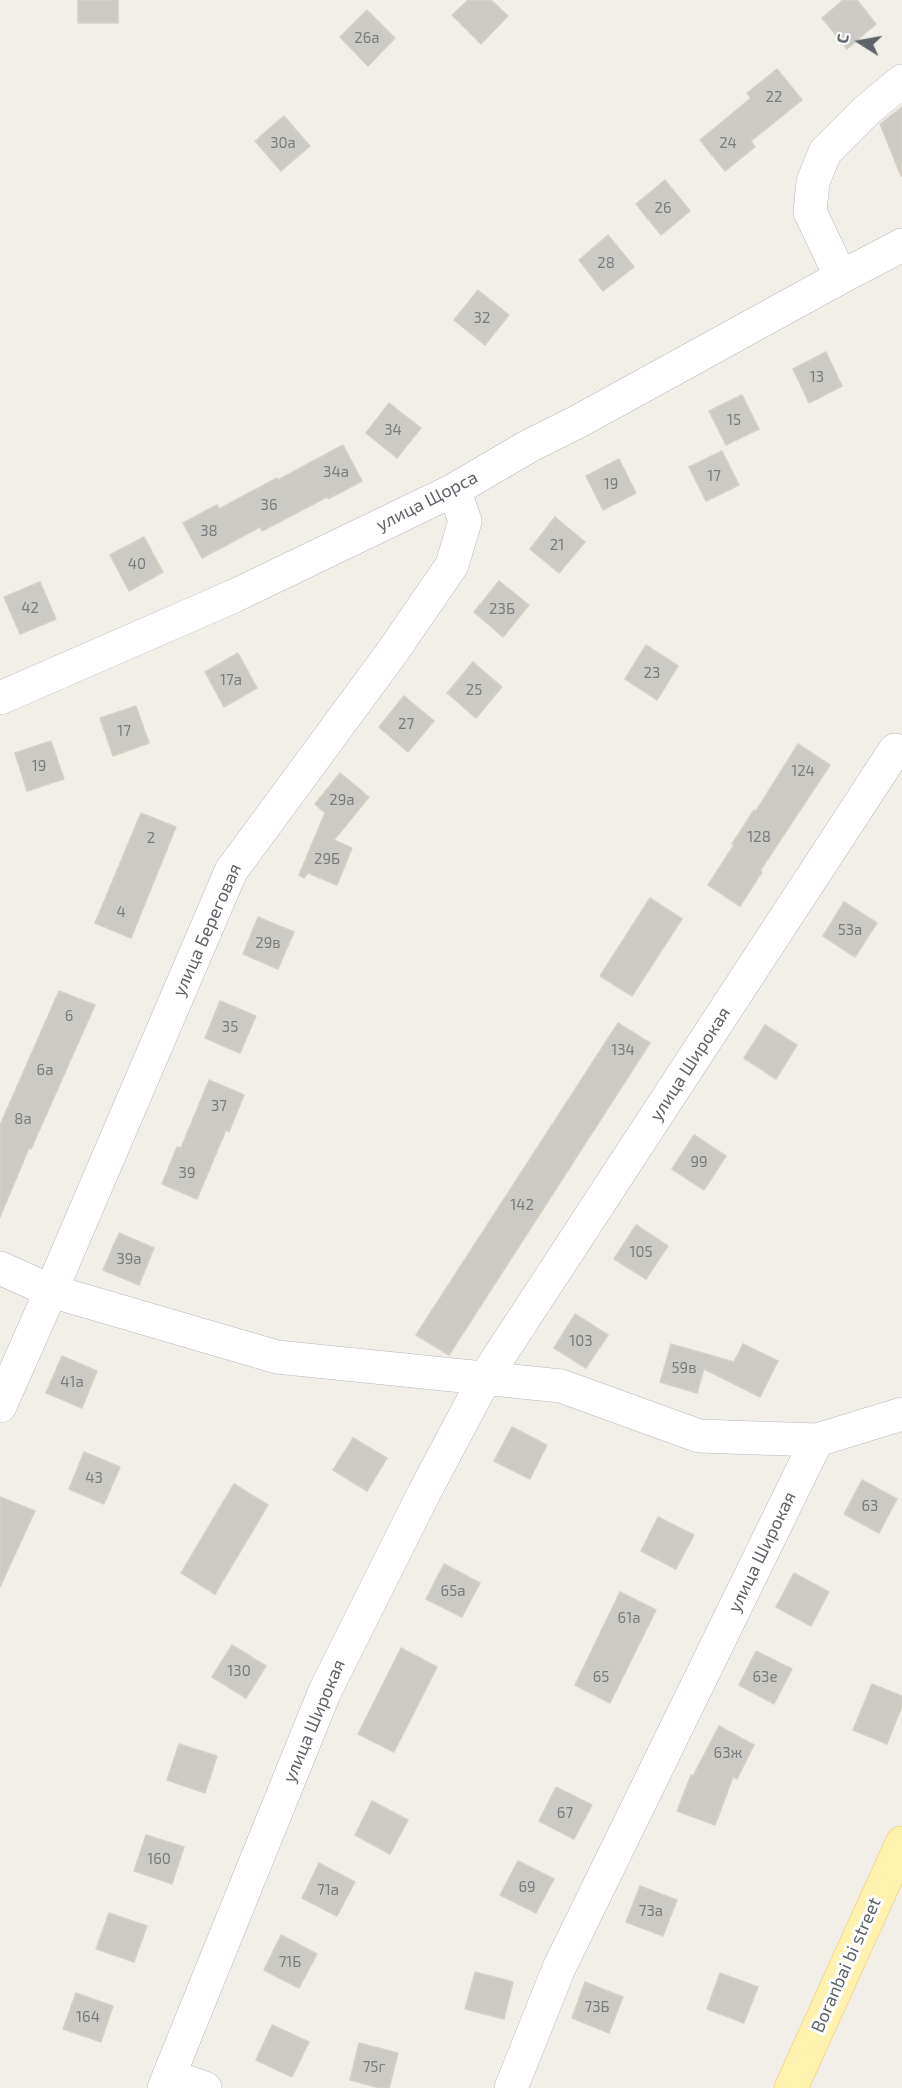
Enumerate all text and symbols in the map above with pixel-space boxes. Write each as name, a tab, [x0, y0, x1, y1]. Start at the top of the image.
north arrow	[830, 12, 890, 72]
house number: 26а	[354, 29, 380, 47]
text: С	[832, 32, 852, 45]
house number: 22	[766, 88, 782, 106]
house number: 30а	[270, 134, 296, 152]
house number: 24	[719, 134, 737, 152]
house number: 26	[654, 199, 672, 217]
house number: 28	[597, 254, 615, 272]
house number: 32	[474, 309, 490, 327]
house number: 13	[810, 368, 824, 386]
house number: 15	[727, 411, 741, 429]
house number: 34	[384, 421, 402, 439]
house number: 34а	[323, 463, 349, 481]
street label: улица Щорса	[373, 466, 481, 536]
house number: 17	[707, 467, 721, 485]
house number: 19	[604, 475, 618, 493]
house number: 36	[261, 496, 277, 514]
house number: 38	[200, 522, 218, 540]
house number: 21	[550, 536, 564, 554]
house number: 40	[128, 555, 146, 573]
house number: 42	[21, 599, 39, 617]
house number: 23Б	[489, 600, 515, 618]
house number: 23	[644, 664, 660, 682]
house number: 17а	[220, 671, 242, 689]
house number: 25	[466, 681, 482, 699]
house number: 27	[398, 715, 414, 733]
house number: 17	[117, 722, 131, 740]
house number: 19	[32, 757, 46, 775]
house number: 124	[791, 762, 815, 780]
house number: 29а	[329, 791, 355, 809]
house number: 128	[747, 828, 771, 846]
house number: 2	[147, 829, 155, 847]
house number: 29Б	[314, 850, 340, 868]
street label: улица Береговая	[168, 860, 246, 1000]
house number: 4	[116, 903, 126, 921]
house number: 53а	[838, 921, 862, 939]
house number: 29в	[255, 934, 281, 952]
street label: улица Широкая	[645, 1003, 735, 1125]
house number: 6	[65, 1007, 73, 1025]
house number: 35	[222, 1018, 238, 1036]
house number: 134	[611, 1041, 635, 1059]
house number: 6а	[37, 1061, 53, 1079]
house number: 37	[211, 1097, 227, 1115]
house number: 8а	[14, 1110, 32, 1128]
house number: 99	[690, 1153, 708, 1171]
house number: 39	[179, 1164, 195, 1182]
house number: 142	[510, 1196, 534, 1214]
house number: 105	[629, 1243, 653, 1261]
house number: 39а	[116, 1250, 142, 1268]
house number: 103	[569, 1332, 593, 1350]
house number: 59в	[672, 1359, 696, 1377]
house number: 41а	[60, 1373, 84, 1391]
house number: 43	[85, 1469, 103, 1487]
street label: улица Широкая	[723, 1488, 801, 1616]
house number: 63	[862, 1497, 878, 1515]
house number: 65а	[441, 1582, 465, 1600]
house number: 61а	[618, 1609, 640, 1627]
street label: улица Широкая	[278, 1656, 350, 1786]
house number: 130	[227, 1662, 251, 1680]
house number: 65	[593, 1668, 609, 1686]
house number: 63е	[752, 1668, 778, 1686]
house number: 63ж	[714, 1744, 742, 1762]
house number: 67	[557, 1804, 573, 1822]
house number: 160	[147, 1850, 171, 1868]
house number: 69	[518, 1878, 536, 1896]
house number: 71а	[317, 1881, 339, 1899]
street label: Boranbai bi street	[807, 1894, 885, 2036]
house number: 73а	[639, 1902, 663, 1920]
house number: 71Б	[279, 1953, 301, 1971]
house number: 73Б	[584, 1998, 610, 2016]
house number: 164	[76, 2008, 100, 2026]
house number: 75г	[363, 2058, 385, 2076]

